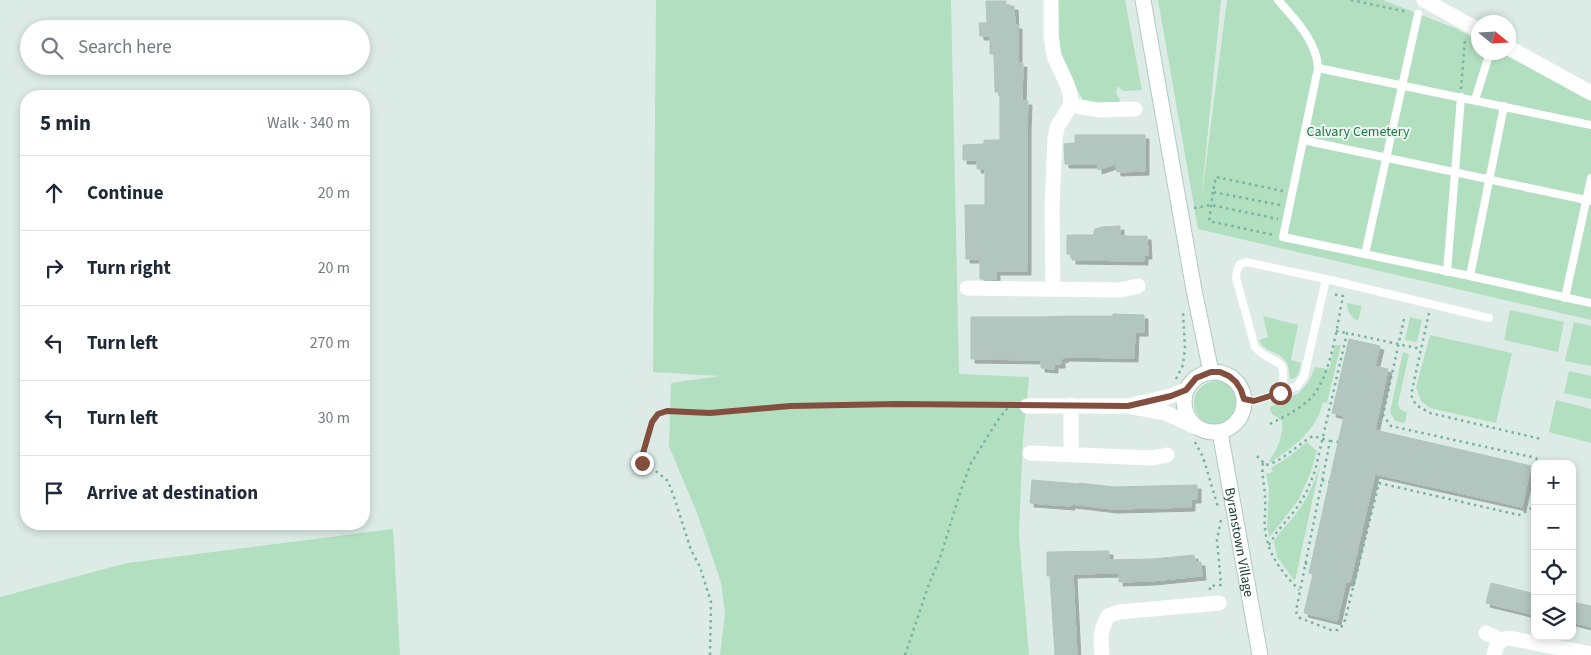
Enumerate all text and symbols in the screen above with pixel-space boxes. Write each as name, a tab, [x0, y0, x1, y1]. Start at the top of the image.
north arrow	[1471, 15, 1516, 60]
search box	[20, 20, 370, 75]
icon: search	[38, 34, 66, 62]
text: Search here	[78, 34, 172, 61]
text: 5 min	[40, 108, 91, 138]
text: Walk · 340 m	[267, 112, 350, 134]
park label: Calvary Cemetery	[1306, 122, 1410, 142]
icon: ahead	[40, 179, 68, 207]
text: Continue	[87, 180, 164, 207]
text: 20 m	[318, 182, 350, 204]
icon: right	[40, 254, 68, 282]
text: Turn right	[87, 255, 171, 282]
text: 20 m	[318, 257, 350, 279]
icon: left	[40, 329, 68, 357]
text: Turn left	[87, 330, 158, 357]
text: 270 m	[310, 332, 350, 354]
route start	[1269, 382, 1292, 405]
icon: left	[40, 404, 68, 432]
text: Turn left	[87, 405, 158, 432]
text: 30 m	[318, 407, 350, 429]
route end	[631, 452, 654, 475]
map controls	[1531, 460, 1576, 640]
button: +	[1531, 460, 1576, 505]
icon: arrive	[40, 479, 68, 507]
text: Arrive at destination	[87, 480, 258, 507]
street label: Byranstown Village	[1219, 486, 1258, 599]
button: −	[1531, 505, 1576, 550]
button: locate	[1531, 550, 1576, 595]
button: layers	[1531, 595, 1576, 640]

